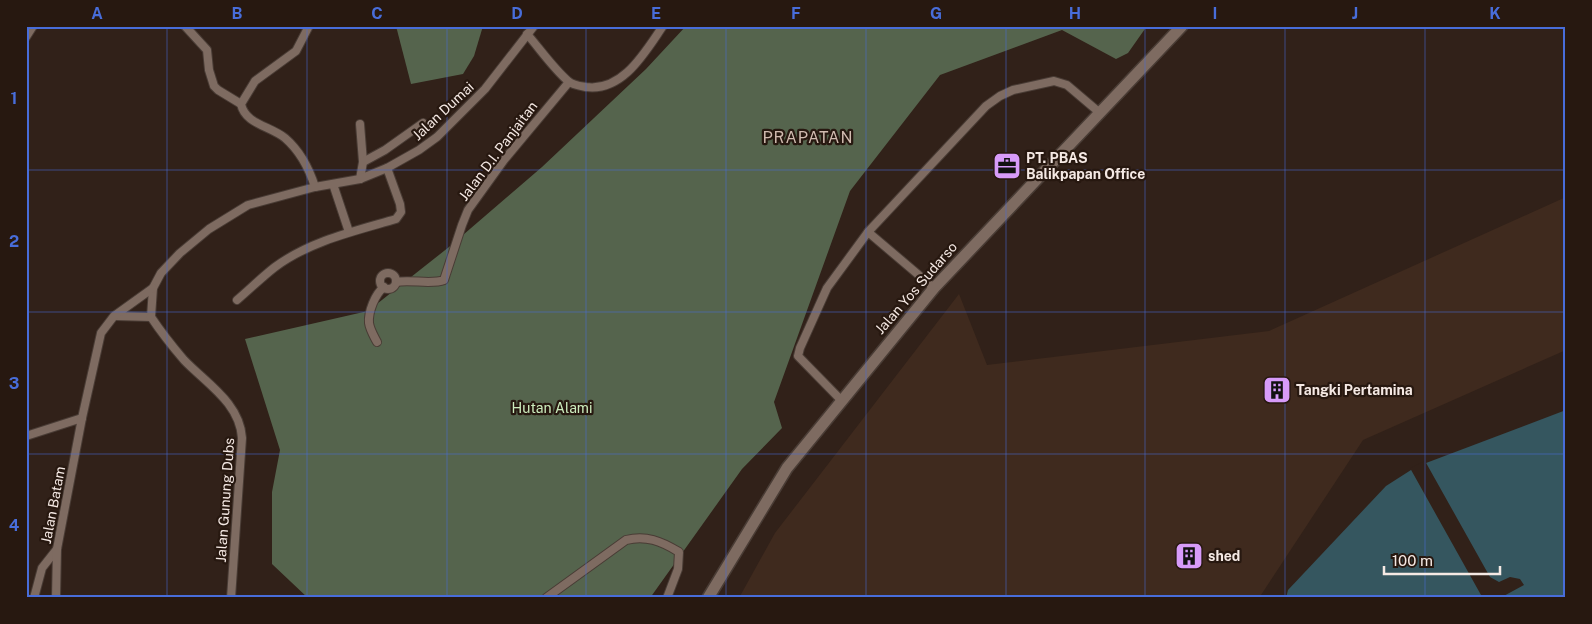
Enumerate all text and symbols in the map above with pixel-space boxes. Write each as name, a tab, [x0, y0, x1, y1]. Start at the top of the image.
text: A	[91, 4, 103, 23]
text: B	[232, 4, 243, 23]
text: C	[371, 4, 383, 23]
text: D	[511, 4, 523, 23]
text: E	[651, 4, 661, 23]
text: F	[791, 4, 801, 23]
text: G	[930, 4, 942, 23]
text: H	[1069, 4, 1081, 23]
text: I	[1213, 4, 1217, 23]
text: J	[1352, 4, 1358, 23]
text: K	[1489, 4, 1501, 23]
street label: Jalan Dumai	[409, 79, 477, 143]
text: 1	[11, 89, 17, 108]
street label: Jalan D.I. Panjaitan	[455, 98, 541, 204]
district label: PRAPATAN	[762, 128, 854, 147]
place label: PT. PBAS Balikpapan Office	[1026, 150, 1145, 182]
office icon: PT. PBAS Balikpapan Office	[992, 151, 1022, 181]
text: 2	[9, 232, 19, 251]
street label: Jalan Yos Sudarso	[872, 239, 960, 337]
text: 3	[9, 374, 19, 393]
building icon: Tangki Pertamina	[1262, 375, 1292, 405]
place label: Tangki Pertamina	[1296, 382, 1413, 398]
park label: Hutan Alami	[512, 400, 592, 416]
street label: Jalan Gunung Dubs	[213, 437, 237, 563]
street label: Jalan Batam	[38, 465, 68, 545]
text: 4	[9, 516, 20, 535]
building icon: shed	[1174, 541, 1204, 571]
scale bar	[1384, 544, 1501, 576]
place label: shed	[1208, 548, 1240, 564]
text: 100 m	[1392, 552, 1433, 569]

